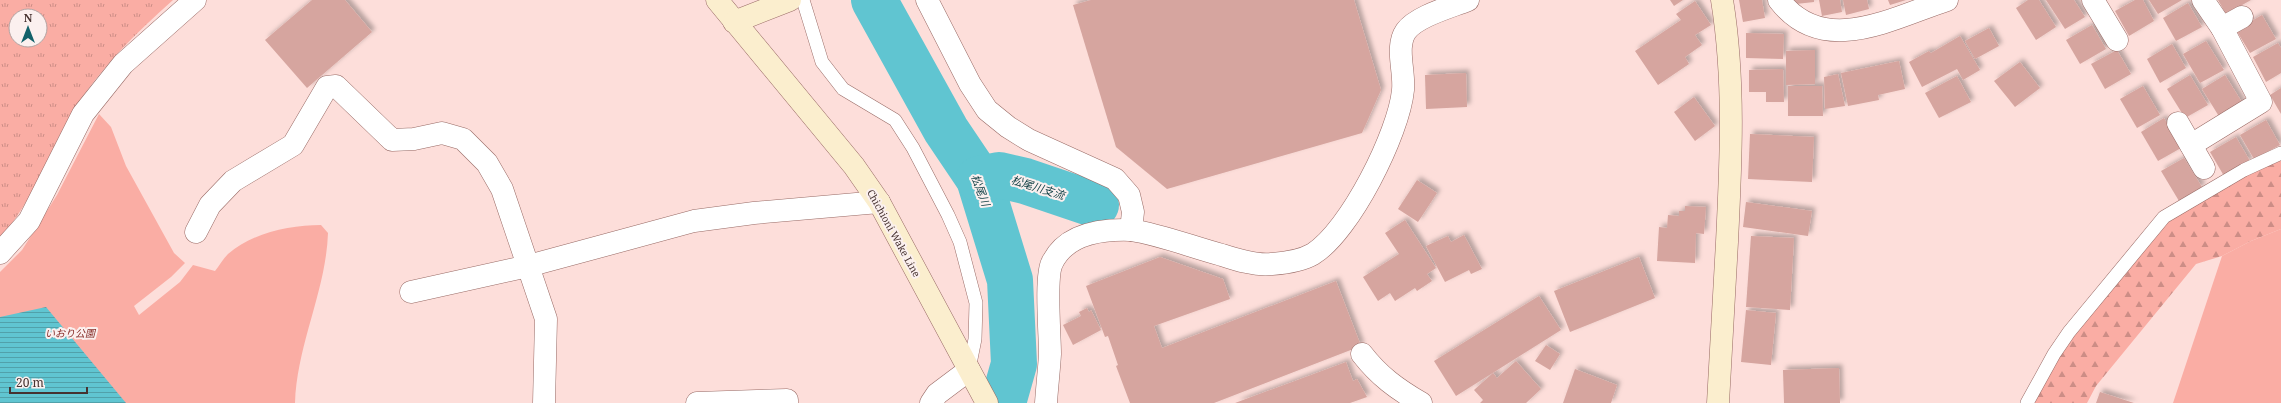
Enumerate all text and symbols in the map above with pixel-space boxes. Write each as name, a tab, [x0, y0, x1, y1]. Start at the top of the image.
north arrow	[8, 8, 48, 48]
text: N	[24, 10, 33, 25]
water label: 松尾川	[968, 172, 994, 209]
water label: 松尾川支流	[1010, 172, 1068, 203]
street label: Chichioni Wake Line	[864, 187, 924, 279]
park label: いおり公園	[45, 326, 97, 340]
scale bar	[10, 369, 87, 395]
text: 20 m	[16, 374, 44, 391]

